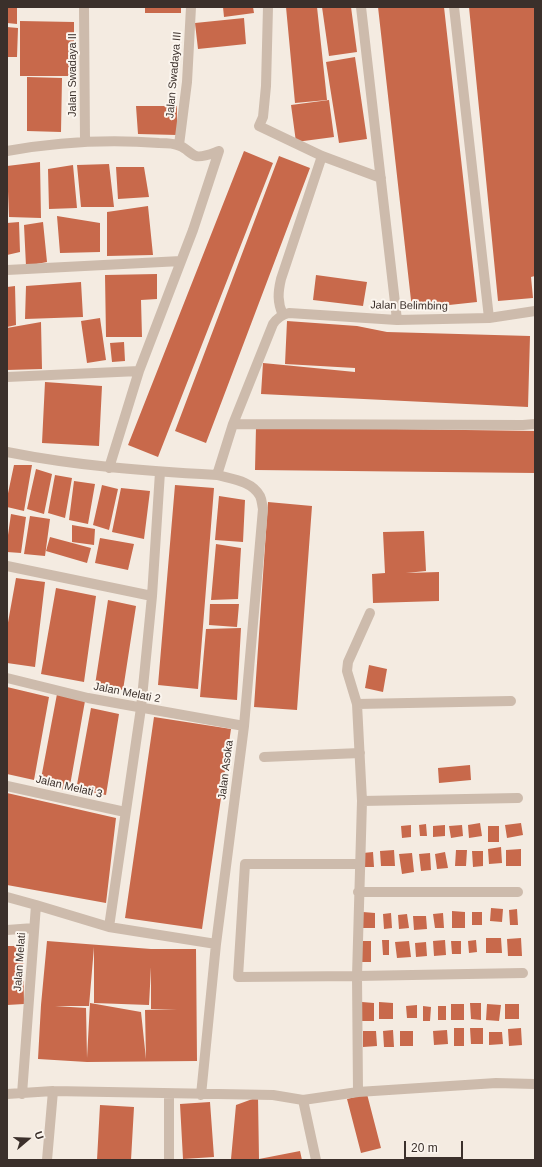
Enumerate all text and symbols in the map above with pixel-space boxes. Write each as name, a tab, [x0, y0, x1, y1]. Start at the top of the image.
street label: Jalan Swadaya III	[164, 31, 184, 119]
street label: Jalan Swadaya II	[66, 33, 80, 117]
street label: Jalan Belimbing	[370, 299, 448, 313]
street label: Jalan Melati 2	[92, 680, 162, 706]
street label: Jalan Asoka	[216, 739, 236, 801]
street label: Jalan Melati 3	[34, 773, 104, 801]
street label: Jalan Melati	[11, 932, 29, 992]
north arrow	[8, 1119, 48, 1159]
text: U	[32, 1129, 46, 1141]
scale bar	[406, 1133, 465, 1159]
text: 20 m	[411, 1141, 438, 1155]

